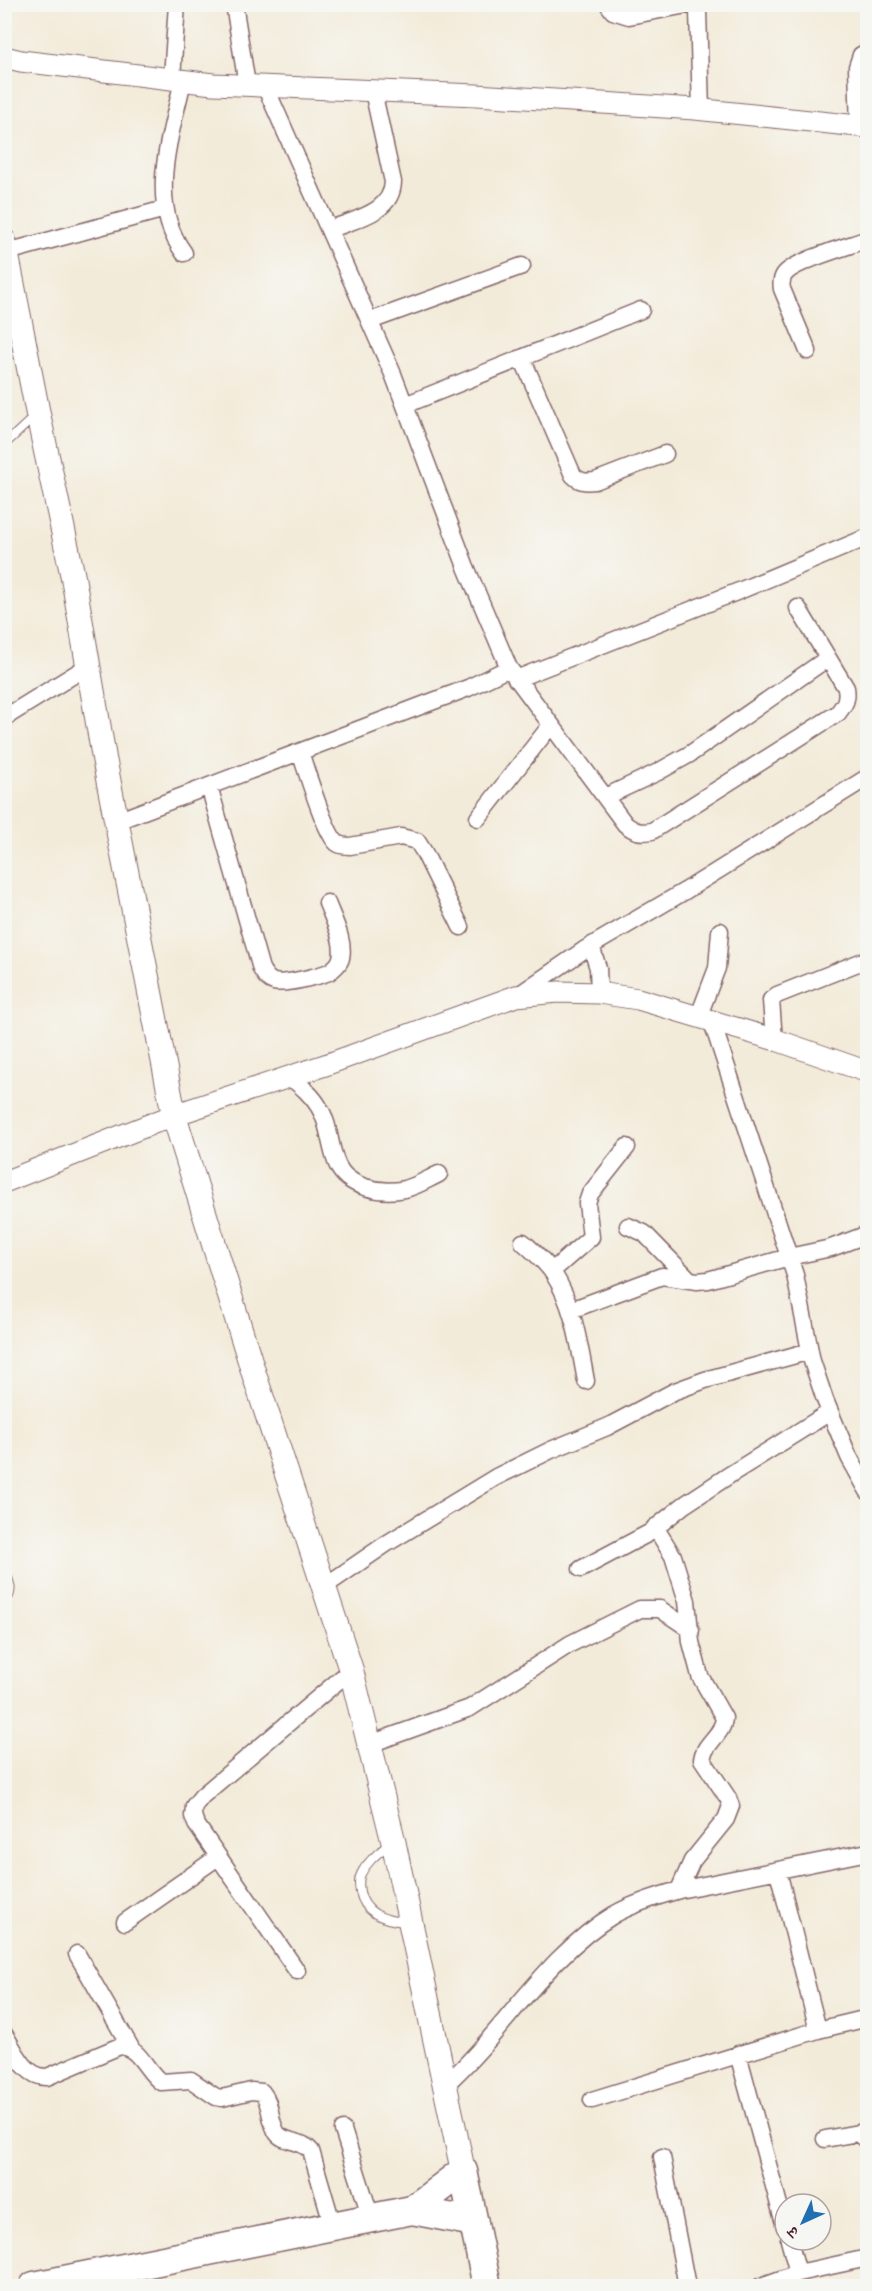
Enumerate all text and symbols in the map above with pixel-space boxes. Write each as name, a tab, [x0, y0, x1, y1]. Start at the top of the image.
north arrow	[773, 2192, 833, 2252]
text: उ	[782, 2221, 803, 2243]

